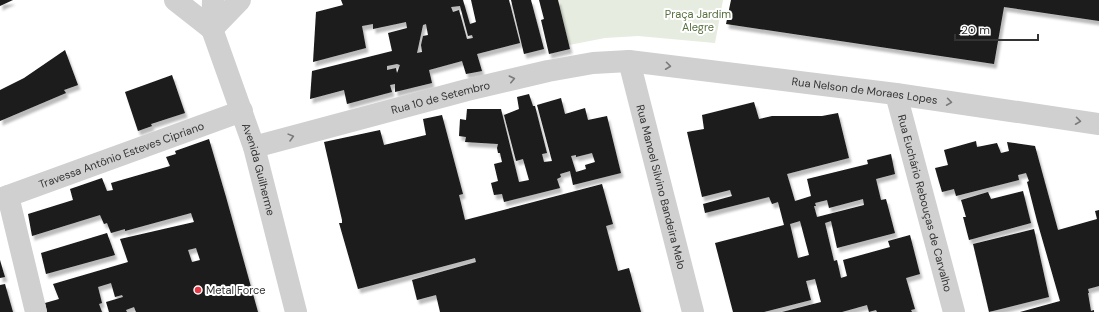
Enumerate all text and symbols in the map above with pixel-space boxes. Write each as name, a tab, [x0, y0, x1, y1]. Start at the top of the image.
park label: Praça Jardim Alegre	[665, 7, 731, 34]
scale bar	[955, 16, 1038, 42]
text: 20 m	[961, 22, 990, 38]
one-way arrow	[665, 61, 671, 70]
street label: Rua Nelson de Moraes Lopes	[791, 74, 939, 107]
one-way arrow	[509, 76, 515, 84]
street label: Rua 10 de Setembro	[389, 78, 491, 117]
one-way arrow	[946, 97, 953, 106]
street label: Rua Manoel Silvino Bandeira Melo	[633, 103, 689, 271]
street label: Rua Euchário Rebouças de Carvalho	[895, 113, 955, 293]
one-way arrow	[1075, 116, 1081, 125]
street label: Travessa Antônio Esteves Cipriano	[37, 118, 206, 191]
street label: Avenida Guilherme	[239, 121, 278, 217]
one-way arrow	[287, 133, 294, 142]
place label: Metal Force	[206, 283, 266, 297]
marker: Metal Force	[193, 285, 203, 295]

